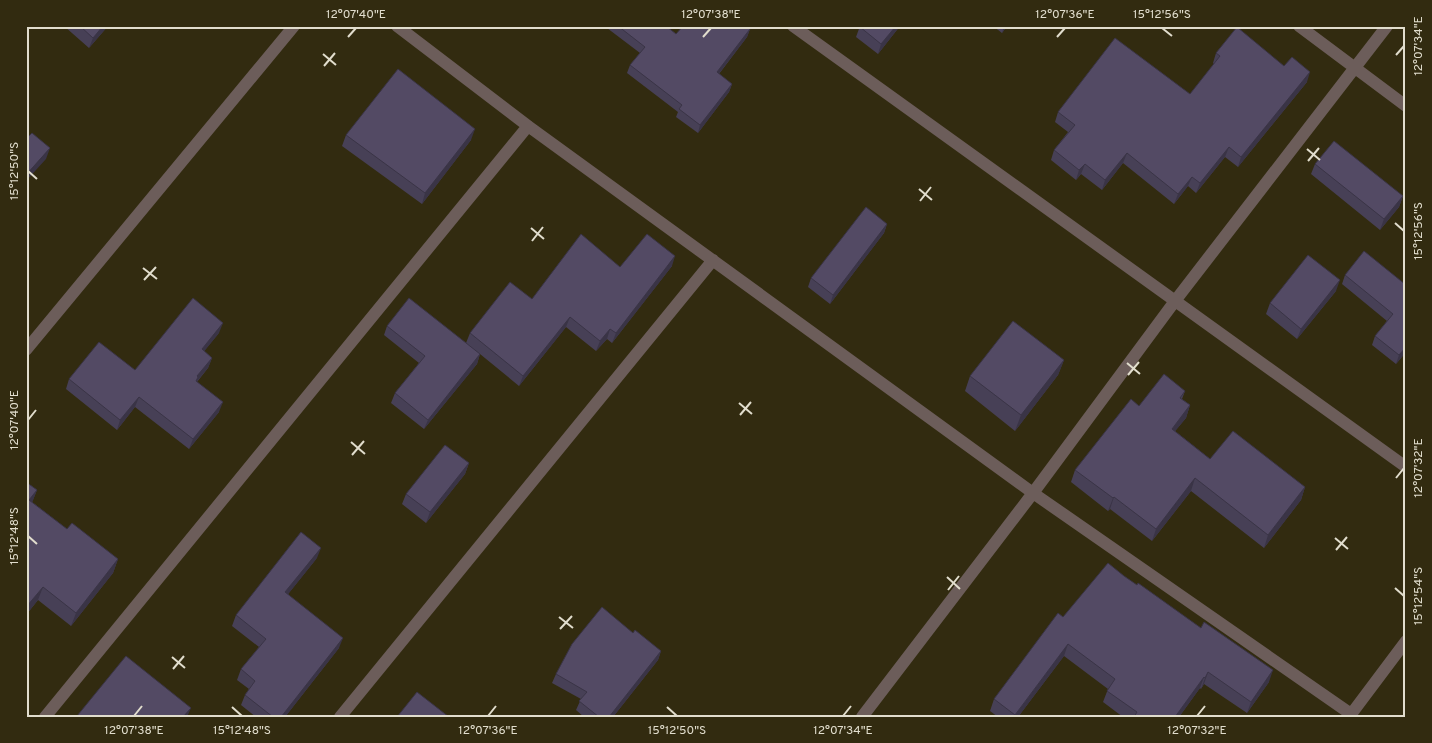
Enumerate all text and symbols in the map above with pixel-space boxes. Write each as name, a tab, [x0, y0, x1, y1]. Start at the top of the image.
text: 12°07'40"E	[326, 7, 386, 23]
text: 12°07'38"E	[681, 7, 741, 23]
text: 12°07'36"E	[1035, 7, 1095, 23]
text: 15°12'56"S	[1133, 7, 1191, 23]
text: 12°07'34"E	[1411, 16, 1427, 76]
text: 15°12'50"S	[7, 142, 23, 200]
text: 15°12'56"S	[1411, 202, 1427, 260]
text: 12°07'40"E	[7, 390, 23, 450]
text: 12°07'32"E	[1411, 438, 1427, 498]
text: 15°12'48"S	[7, 507, 23, 565]
text: 15°12'54"S	[1411, 567, 1427, 625]
text: 12°07'38"E	[104, 723, 164, 739]
text: 15°12'48"S	[213, 723, 271, 739]
text: 12°07'36"E	[458, 723, 518, 739]
text: 15°12'50"S	[648, 723, 706, 739]
text: 12°07'34"E	[813, 723, 873, 739]
text: 12°07'32"E	[1167, 723, 1227, 739]

